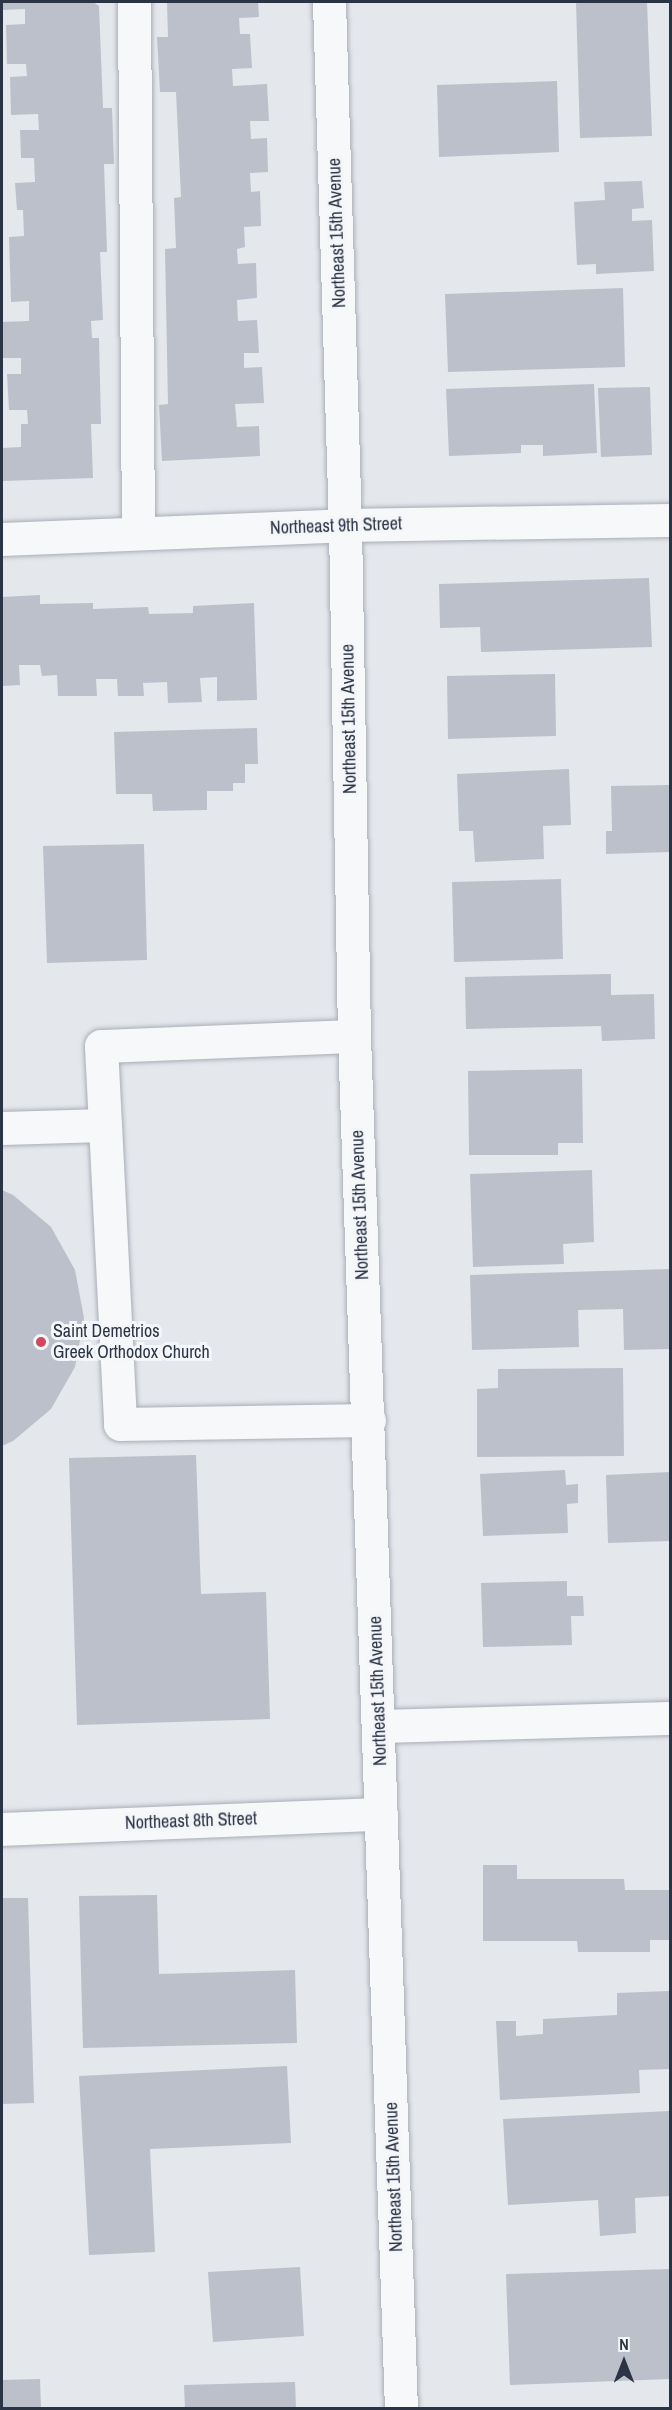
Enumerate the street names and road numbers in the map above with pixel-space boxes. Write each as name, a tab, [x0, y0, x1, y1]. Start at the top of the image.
street label: Northeast 15th Avenue	[324, 157, 350, 309]
street label: Northeast 9th Street	[270, 513, 402, 539]
street label: Northeast 15th Avenue	[337, 643, 361, 795]
street label: Northeast 15th Avenue	[347, 1129, 373, 1281]
street label: Northeast 15th Avenue	[365, 1615, 391, 1767]
street label: Northeast 8th Street	[125, 1808, 257, 1834]
street label: Northeast 15th Avenue	[381, 2101, 407, 2253]

